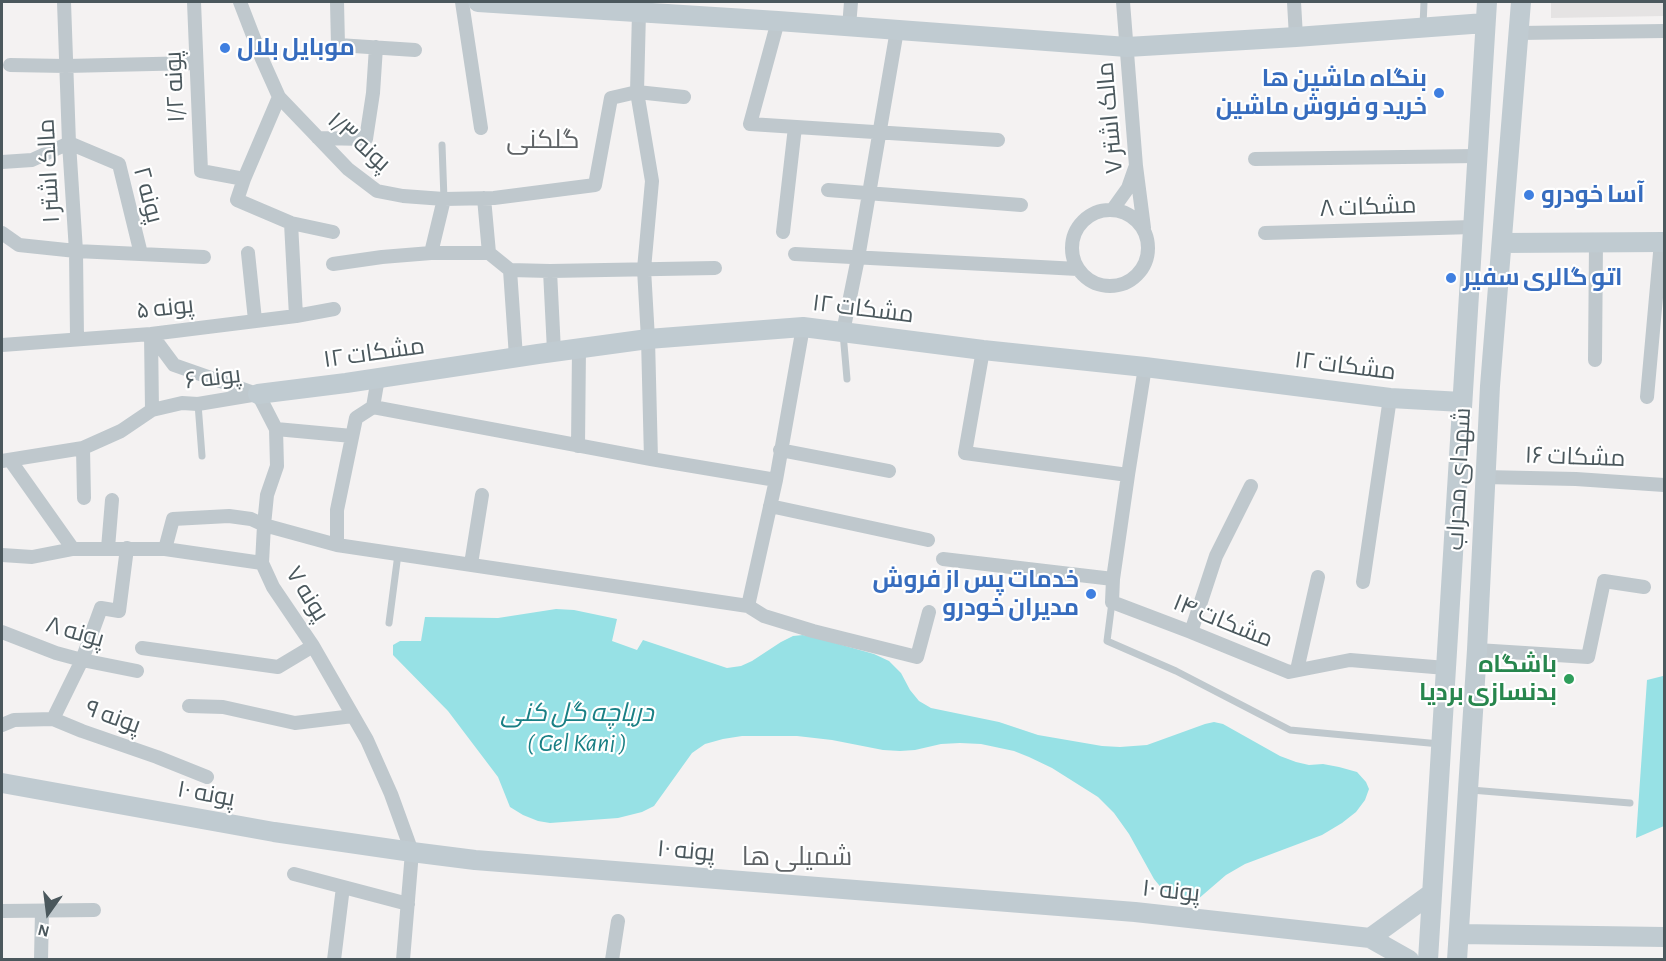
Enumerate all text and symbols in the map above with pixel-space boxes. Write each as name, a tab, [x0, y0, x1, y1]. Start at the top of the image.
place label: موبایل بلال	[237, 34, 355, 62]
marker: موبایل بلال	[218, 41, 232, 55]
street label: پونه ۱/۲	[159, 51, 191, 123]
street label: مالک اشتر ۷	[1091, 61, 1129, 175]
place label: بنگاه ماشین ها خرید و فروش ماشین	[1216, 65, 1427, 121]
marker: بنگاه ماشین ها خرید و فروش ماشین	[1432, 86, 1446, 100]
street label: پونه ۱/۳	[321, 106, 397, 178]
street label: مالک اشتر ۱	[32, 118, 66, 224]
district label: گلکنی	[506, 124, 580, 156]
street label: پونه ۲	[127, 164, 169, 226]
place label: آسا خودرو	[1541, 181, 1644, 209]
marker: آسا خودرو	[1522, 188, 1536, 202]
street label: مشکات ۸	[1319, 191, 1417, 223]
place label: اتو گالری سفیر	[1463, 264, 1622, 292]
marker: اتو گالری سفیر	[1444, 271, 1458, 285]
street label: مشکات ۱۲	[811, 288, 915, 330]
street label: پونه ۵	[135, 291, 195, 325]
street label: مشکات ۱۲	[322, 332, 426, 374]
street label: مشکات ۱۲	[1293, 345, 1397, 387]
street label: پونه ۶	[183, 360, 243, 396]
street label: شهدای محراب	[1441, 407, 1477, 551]
street label: مشکات ۱۶	[1524, 441, 1626, 473]
street label: پونه ۷	[279, 561, 335, 627]
place label: خدمات پس از فروش مدیران خودرو	[873, 566, 1079, 622]
marker: خدمات پس از فروش مدیران خودرو	[1084, 587, 1098, 601]
street label: مشکات ۱۴	[1169, 588, 1277, 654]
street label: پونه ۸	[42, 610, 108, 654]
place label: باشگاه بدنسازی بردیا	[1419, 651, 1557, 707]
marker: باشگاه بدنسازی بردیا	[1562, 672, 1576, 686]
street label: پونه ۹	[81, 694, 145, 740]
water label: دریاچه گل کنی ( Gel Kani )	[500, 697, 654, 758]
street label: پونه ۱۰	[175, 775, 237, 813]
street label: پونه ۱۰	[656, 834, 716, 868]
district label: شمیلی ها	[742, 841, 852, 873]
street label: پونه ۱۰	[1141, 874, 1201, 908]
north arrow	[18, 883, 78, 943]
text: N	[36, 921, 51, 940]

